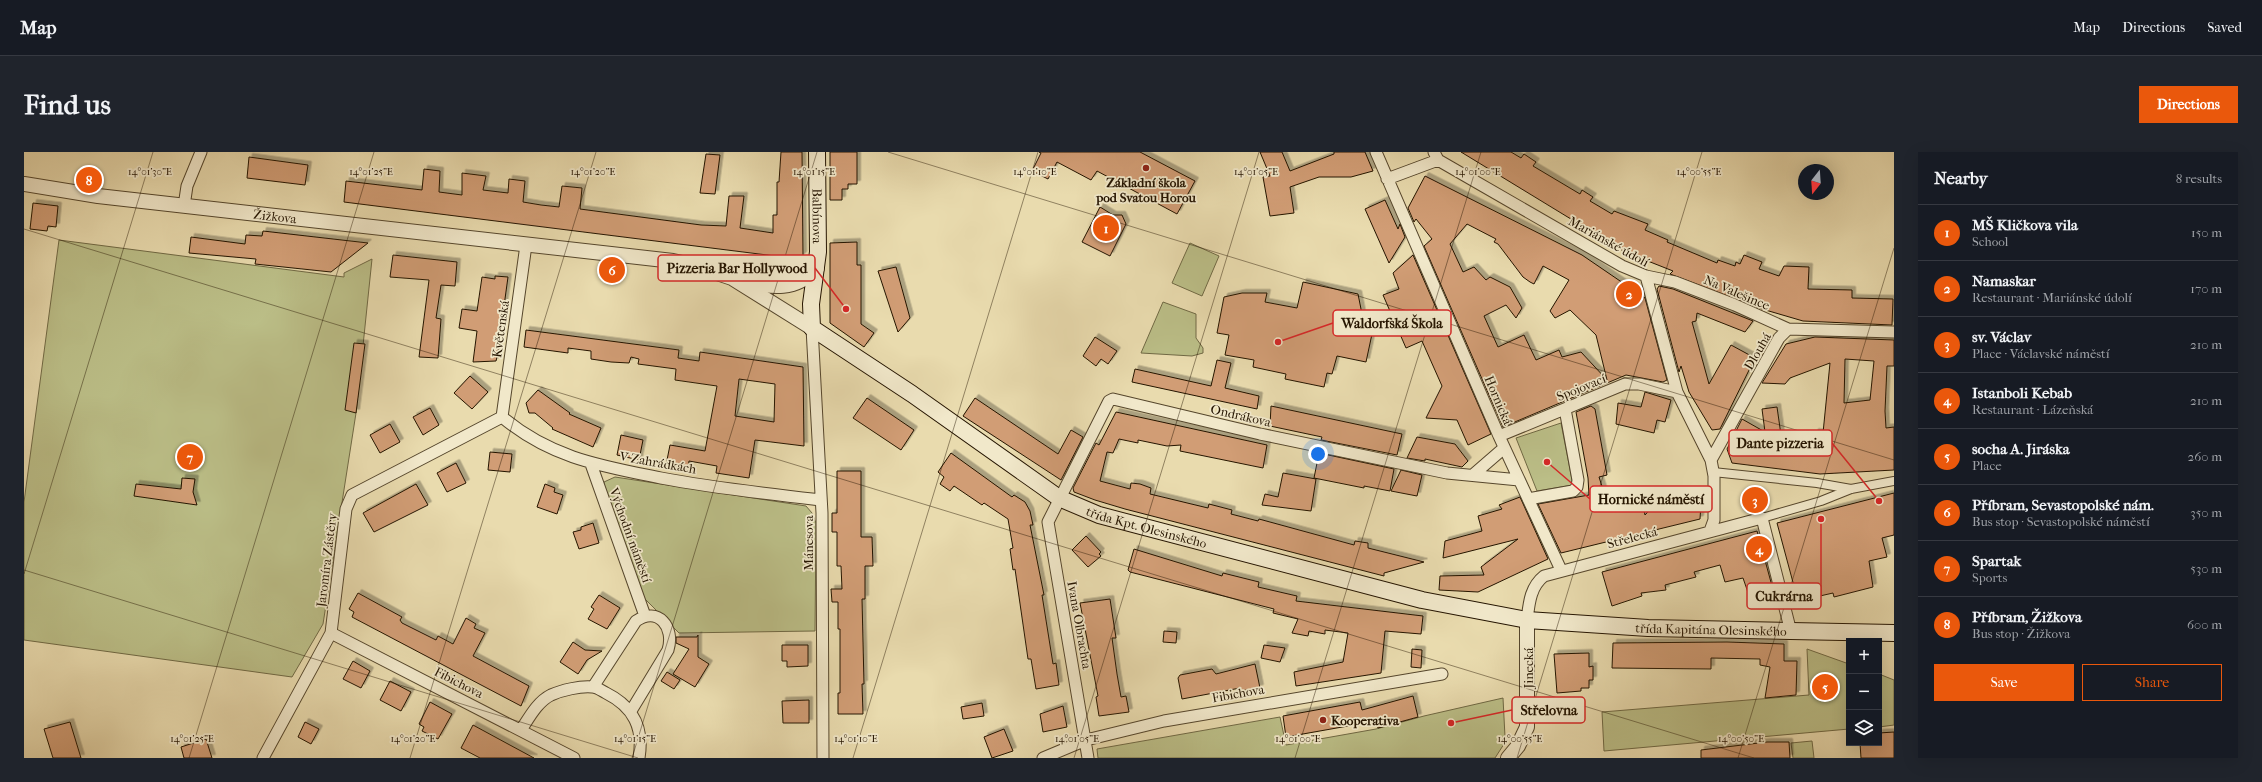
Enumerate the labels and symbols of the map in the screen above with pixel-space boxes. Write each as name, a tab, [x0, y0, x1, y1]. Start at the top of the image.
marker: Základní škola pod Svatou Horou	[1141, 163, 1151, 173]
north arrow	[1798, 164, 1834, 200]
pin: 8	[76, 165, 102, 195]
text: 14°01'30"E	[128, 166, 172, 178]
text: 14°01'25"E	[349, 166, 393, 178]
text: 14°01'20"E	[571, 166, 615, 178]
text: 14°01'15"E	[793, 166, 835, 178]
text: 14°01'10"E	[1013, 166, 1057, 178]
text: 14°01'05"E	[1234, 166, 1278, 178]
text: 14°01'00"E	[1455, 166, 1501, 178]
text: 14°00'55"E	[1677, 166, 1721, 178]
place label: Základní škola pod Svatou Horou	[1095, 175, 1196, 206]
street label: Balbínova	[809, 189, 825, 244]
street label: Žižkova	[252, 207, 298, 227]
pin: 1	[1093, 213, 1119, 243]
street label: Mariánské údolí	[1566, 213, 1652, 270]
pin: 6	[599, 255, 625, 285]
callout: Pizzeria Bar Hollywood	[658, 255, 815, 281]
text: Pizzeria Bar Hollywood	[667, 260, 809, 277]
street label: Na Valešince	[1702, 272, 1773, 313]
pin: 2	[1616, 279, 1642, 309]
street label: Květenská	[489, 298, 512, 359]
callout: Waldorfská Škola	[1333, 310, 1451, 336]
text: Waldorfská Škola	[1340, 314, 1443, 332]
street label: Dlouhá	[1741, 329, 1775, 373]
street label: Spojovací	[1554, 371, 1608, 404]
street label: Hornická	[1482, 373, 1516, 428]
street label: Ondrákova	[1209, 401, 1274, 430]
callout: Dante pizzeria	[1729, 430, 1832, 456]
text: Dante pizzeria	[1736, 435, 1824, 452]
pin: 7	[177, 442, 203, 472]
your location	[1308, 444, 1328, 464]
street label: V Zahrádkách	[617, 448, 698, 477]
street label: Východní náměstí	[606, 485, 655, 585]
pin: 3	[1742, 485, 1768, 515]
callout: Hornické náměstí	[1590, 486, 1712, 512]
text: Hornické náměstí	[1598, 491, 1705, 508]
street label: třída Kpt. Olesinského	[1084, 503, 1209, 551]
street label: Jaromíra Zástěry	[313, 511, 340, 609]
street label: Mánesova	[801, 514, 816, 571]
street label: Střelecká	[1605, 523, 1660, 551]
pin: 4	[1746, 534, 1772, 564]
street label: Ivana Olbrachta	[1064, 580, 1095, 671]
callout: Cukrárna	[1747, 583, 1821, 609]
text: Cukrárna	[1755, 588, 1813, 605]
street label: třída Kapitána Olesinského	[1635, 620, 1787, 639]
street label: Jinecká	[1521, 647, 1536, 689]
street label: Fibichova	[432, 664, 487, 702]
pin: 5	[1812, 672, 1838, 702]
street label: Fibichova	[1211, 681, 1266, 705]
callout: Střelovna	[1512, 697, 1585, 723]
text: Střelovna	[1520, 702, 1578, 719]
place label: Kooperativa	[1331, 713, 1400, 729]
marker: Kooperativa	[1318, 715, 1328, 725]
text: 14°01'25"E	[170, 733, 214, 745]
text: 14°01'20"E	[391, 733, 435, 745]
text: 14°01'15"E	[614, 733, 656, 745]
text: 14°01'10"E	[834, 733, 878, 745]
text: 14°01'05"E	[1055, 733, 1099, 745]
text: 14°01'00"E	[1275, 733, 1321, 745]
text: 14°00'55"E	[1498, 733, 1542, 745]
text: 14°00'50"E	[1718, 733, 1764, 745]

